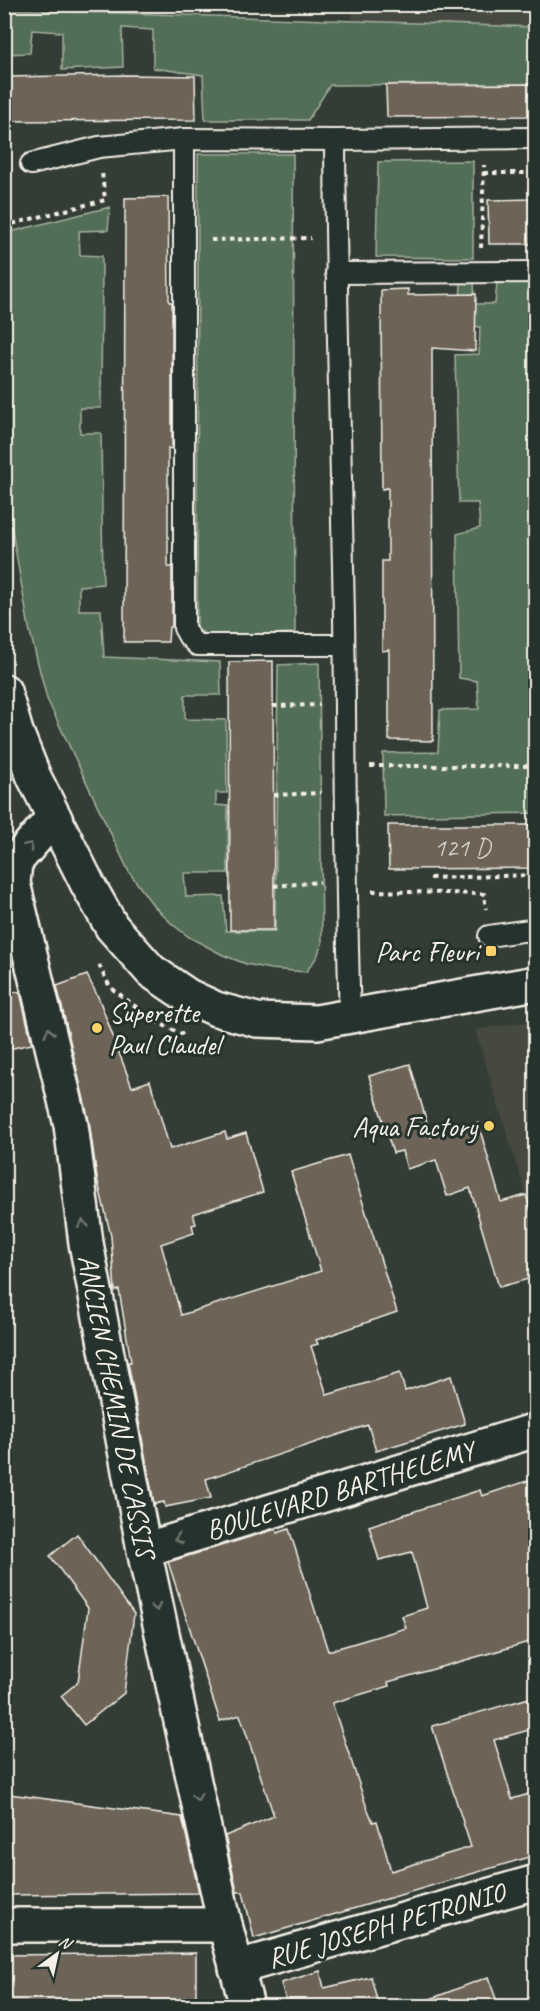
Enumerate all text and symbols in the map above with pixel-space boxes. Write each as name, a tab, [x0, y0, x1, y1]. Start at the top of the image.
house number: 121 D	[434, 831, 492, 864]
one-way arrow	[21, 842, 32, 853]
place label: Parc Fleuri	[376, 934, 483, 969]
marker: Parc Fleuri	[484, 944, 498, 958]
place label: Superette Paul Claudel	[109, 995, 225, 1062]
marker: Superette Paul Claudel	[90, 1021, 104, 1035]
one-way arrow	[43, 1027, 56, 1037]
place label: Aqua Factory	[353, 1109, 479, 1144]
marker: Aqua Factory	[482, 1119, 496, 1133]
one-way arrow	[78, 1219, 90, 1228]
street label: ANCIEN CHEMIN DE CASSIS	[70, 1251, 164, 1565]
street label: BOULEVARD BARTHELEMY	[201, 1431, 482, 1548]
one-way arrow	[173, 1532, 184, 1544]
one-way arrow	[149, 1602, 162, 1612]
one-way arrow	[190, 1792, 203, 1802]
street label: RUE JOSEPH PETRONIO	[263, 1874, 512, 1976]
north arrow	[27, 1924, 87, 1984]
text: N	[55, 1931, 77, 1955]

